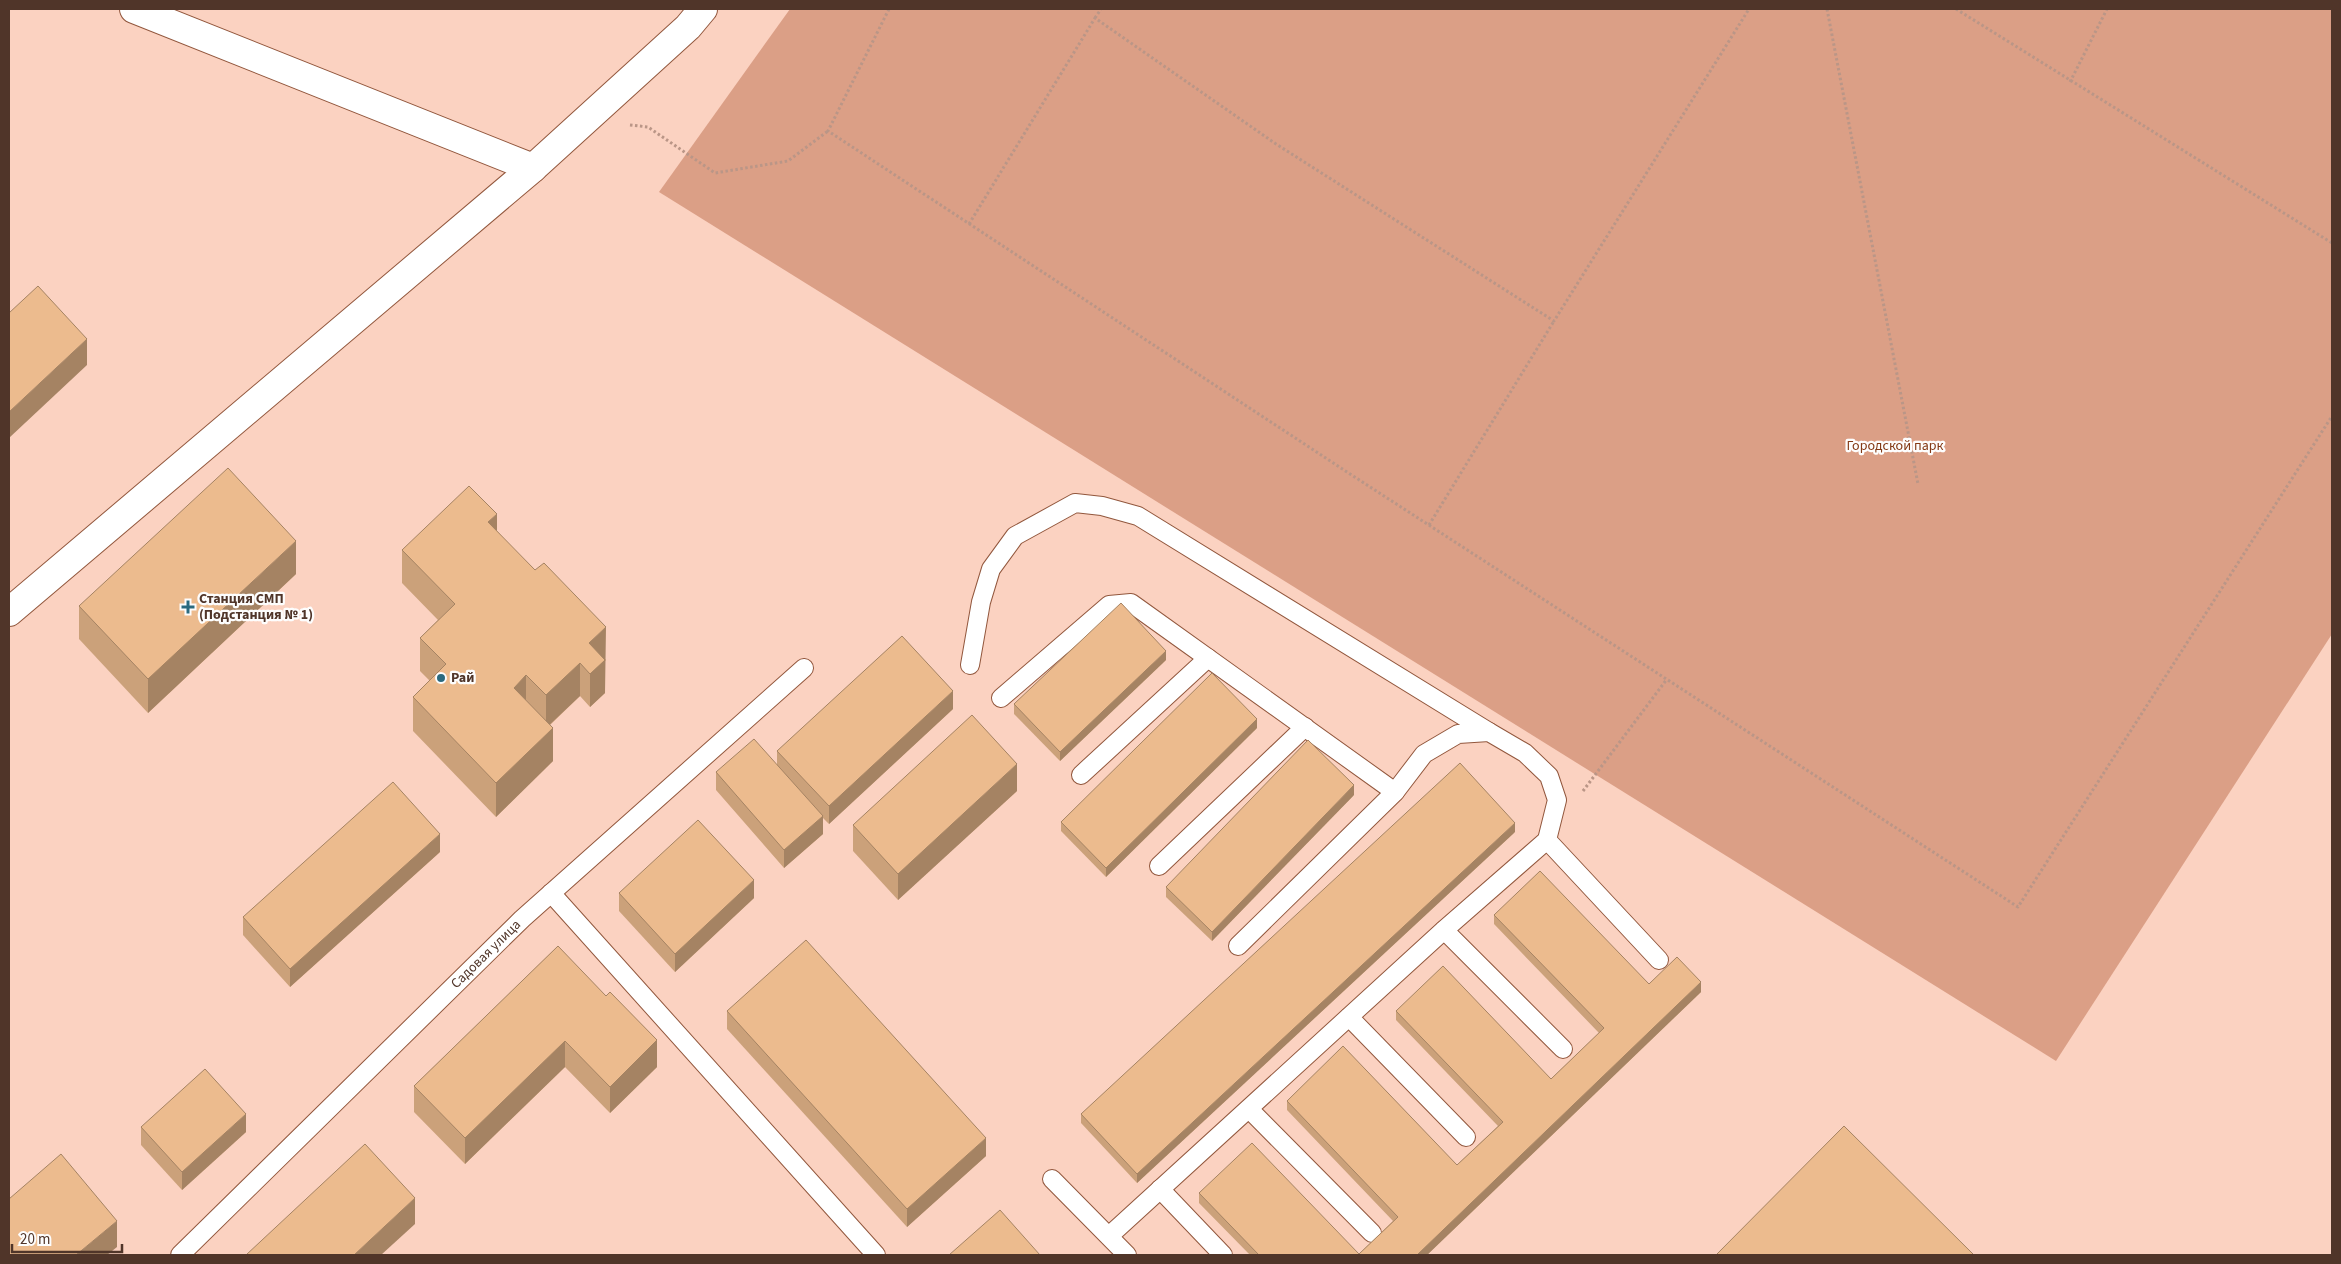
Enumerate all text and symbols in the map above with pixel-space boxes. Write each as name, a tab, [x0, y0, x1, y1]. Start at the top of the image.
park label: Городской парк	[1847, 436, 1943, 456]
place label: Станция СМП (Подстанция № 1)	[199, 589, 313, 625]
marker: Станция СМП (Подстанция № 1)	[181, 600, 195, 614]
place label: Рай	[451, 668, 474, 688]
marker: Рай	[435, 672, 447, 684]
street label: Садовая улица	[447, 915, 526, 993]
scale bar	[12, 1222, 122, 1254]
text: 20 m	[20, 1229, 50, 1250]

